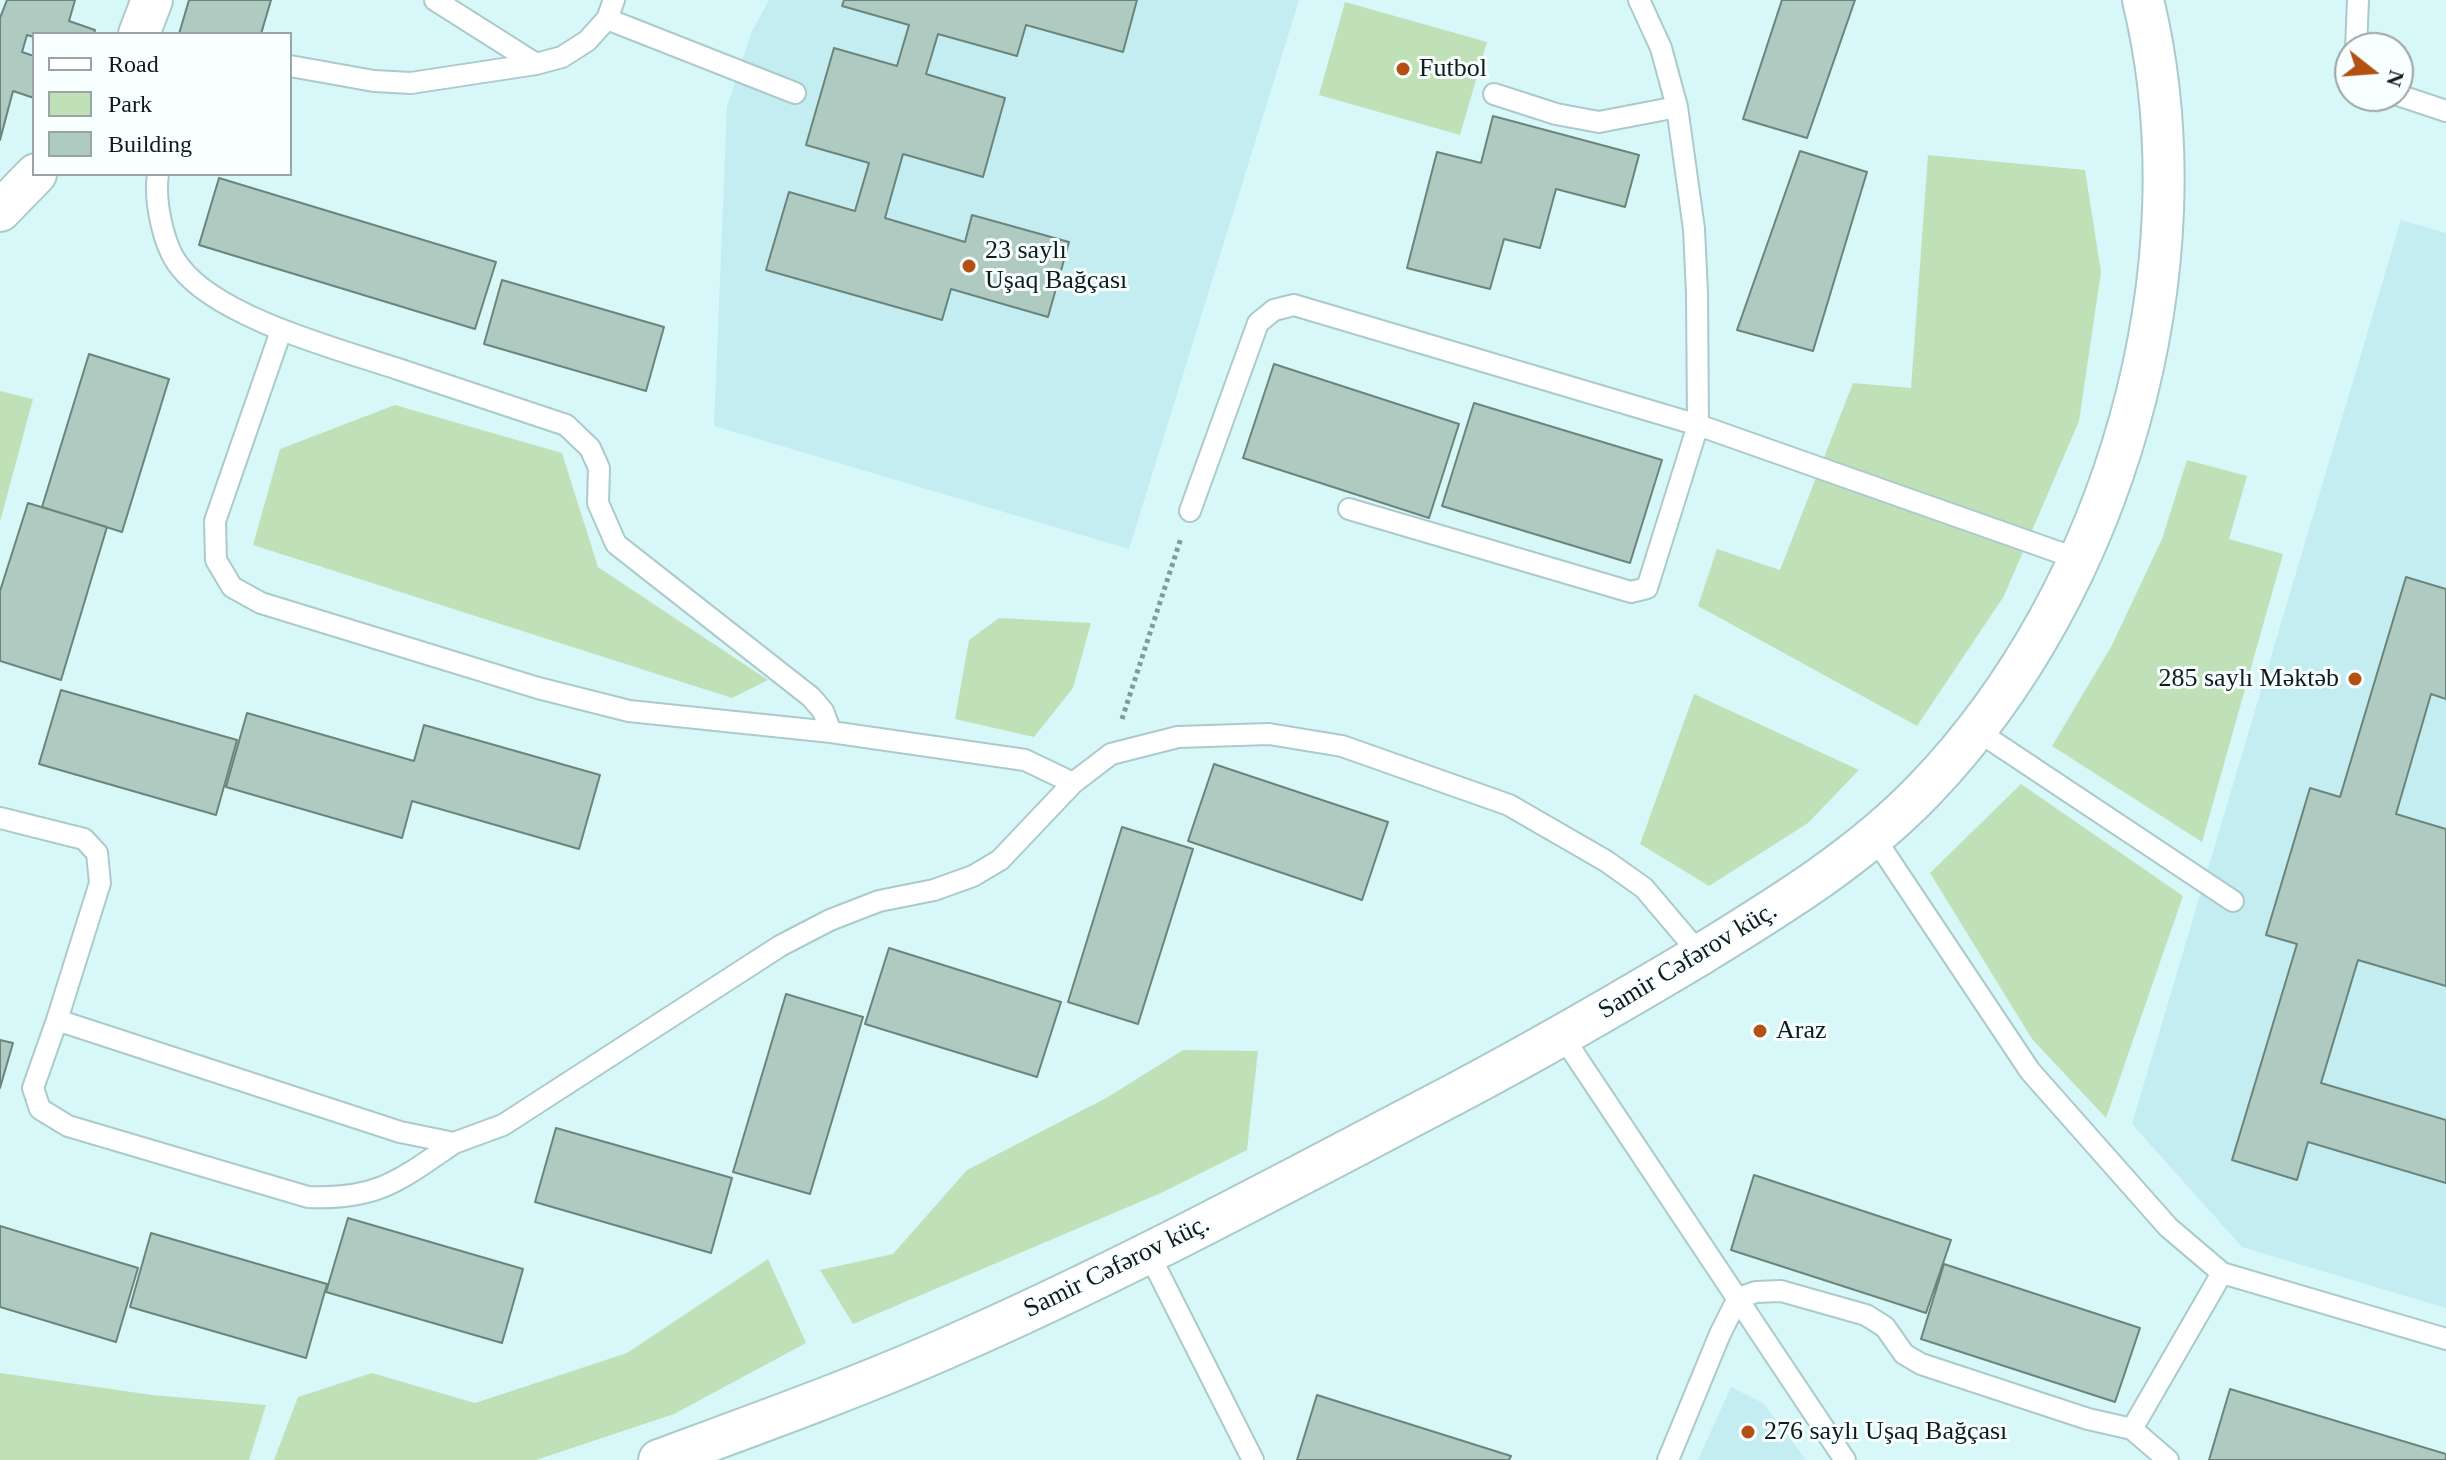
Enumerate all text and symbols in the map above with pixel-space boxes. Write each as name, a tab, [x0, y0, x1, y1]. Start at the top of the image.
legend	[32, 32, 292, 176]
north arrow	[2334, 32, 2414, 112]
text: Road	[108, 51, 159, 77]
place label: Futbol	[1419, 53, 1487, 85]
marker: Futbol	[1394, 60, 1412, 78]
text: N	[2381, 67, 2410, 90]
text: Park	[108, 91, 152, 117]
text: Building	[108, 131, 192, 157]
place label: 23 saylı Uşaq Bağçası	[985, 235, 1127, 296]
marker: 23 saylı Uşaq Bağçası	[960, 257, 978, 275]
place label: 285 saylı Məktəb	[2158, 663, 2339, 695]
marker: 285 saylı Məktəb	[2346, 670, 2364, 688]
street label: Samir Cəfərov küç.	[1593, 895, 1783, 1027]
place label: Araz	[1776, 1015, 1827, 1047]
marker: Araz	[1751, 1022, 1769, 1040]
street label: Samir Cəfərov küç.	[1019, 1209, 1215, 1325]
place label: 276 saylı Uşaq Bağçası	[1764, 1416, 2007, 1448]
marker: 276 saylı Uşaq Bağçası	[1739, 1423, 1757, 1441]

